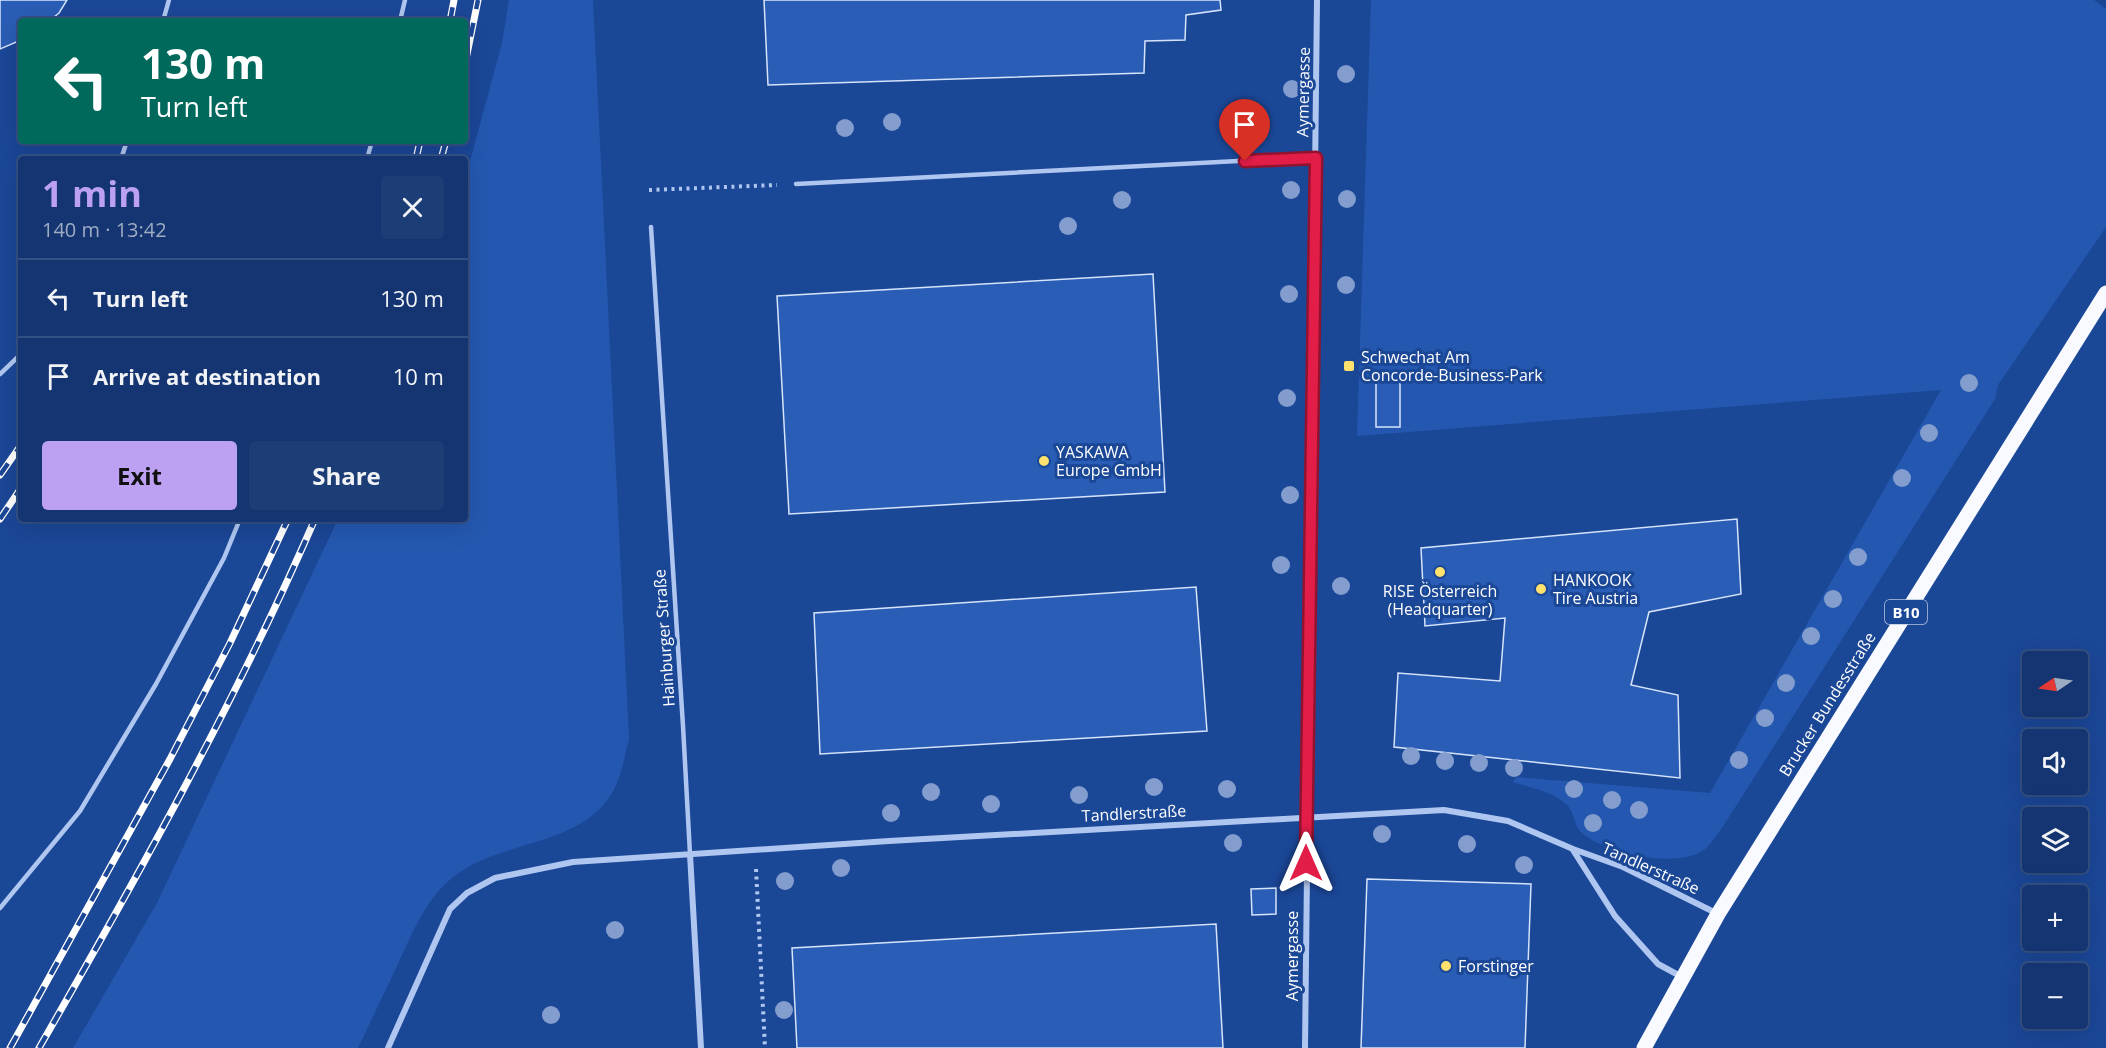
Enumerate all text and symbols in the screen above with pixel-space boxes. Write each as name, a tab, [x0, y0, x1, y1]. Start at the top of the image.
text: 130 m	[141, 34, 265, 91]
icon: left	[42, 42, 120, 120]
street label: Aymergasse	[1291, 47, 1315, 137]
text: Turn left	[141, 88, 248, 125]
pin	[1219, 99, 1270, 161]
icon: arrive	[1228, 108, 1261, 141]
text: 1 min	[42, 169, 142, 218]
button: close	[381, 176, 444, 239]
text: 140 m · 13:42	[42, 216, 167, 243]
icon: left	[42, 282, 75, 315]
text: Turn left	[93, 283, 188, 313]
text: 130 m	[380, 283, 444, 313]
place label: Schwechat Am Concorde-Business-Park	[1361, 346, 1543, 386]
marker: Schwechat Am Concorde-Business-Park	[1342, 359, 1356, 373]
icon: arrive	[42, 360, 75, 393]
text: Arrive at destination	[93, 361, 321, 391]
text: 10 m	[393, 361, 444, 391]
button: Exit	[42, 441, 237, 510]
button: Share	[249, 441, 444, 510]
place label: YASKAWA Europe GmbH	[1056, 441, 1162, 481]
marker: YASKAWA Europe GmbH	[1037, 454, 1051, 468]
marker: RISE Österreich (Headquarter)	[1433, 565, 1447, 579]
street label: Hainburger Straße	[648, 568, 680, 708]
place label: HANKOOK Tire Austria	[1553, 569, 1638, 609]
place label: RISE Österreich (Headquarter)	[1383, 580, 1497, 620]
marker: HANKOOK Tire Austria	[1534, 582, 1548, 596]
road number: B10	[1885, 600, 1927, 624]
street label: Brucker Bundesstraße	[1774, 628, 1880, 780]
north arrow	[2022, 651, 2088, 717]
map controls	[2022, 651, 2088, 1029]
button: sound	[2022, 729, 2088, 795]
street label: Tandlerstraße	[1081, 799, 1187, 827]
button: layers	[2022, 807, 2088, 873]
position arrow	[1274, 831, 1338, 895]
street label: Tandlerstraße	[1599, 837, 1703, 899]
button: +	[2022, 885, 2088, 951]
street label: Aymergasse	[1281, 911, 1303, 1001]
place label: Forstinger	[1458, 955, 1534, 977]
marker: Forstinger	[1439, 959, 1453, 973]
button: −	[2022, 963, 2088, 1029]

